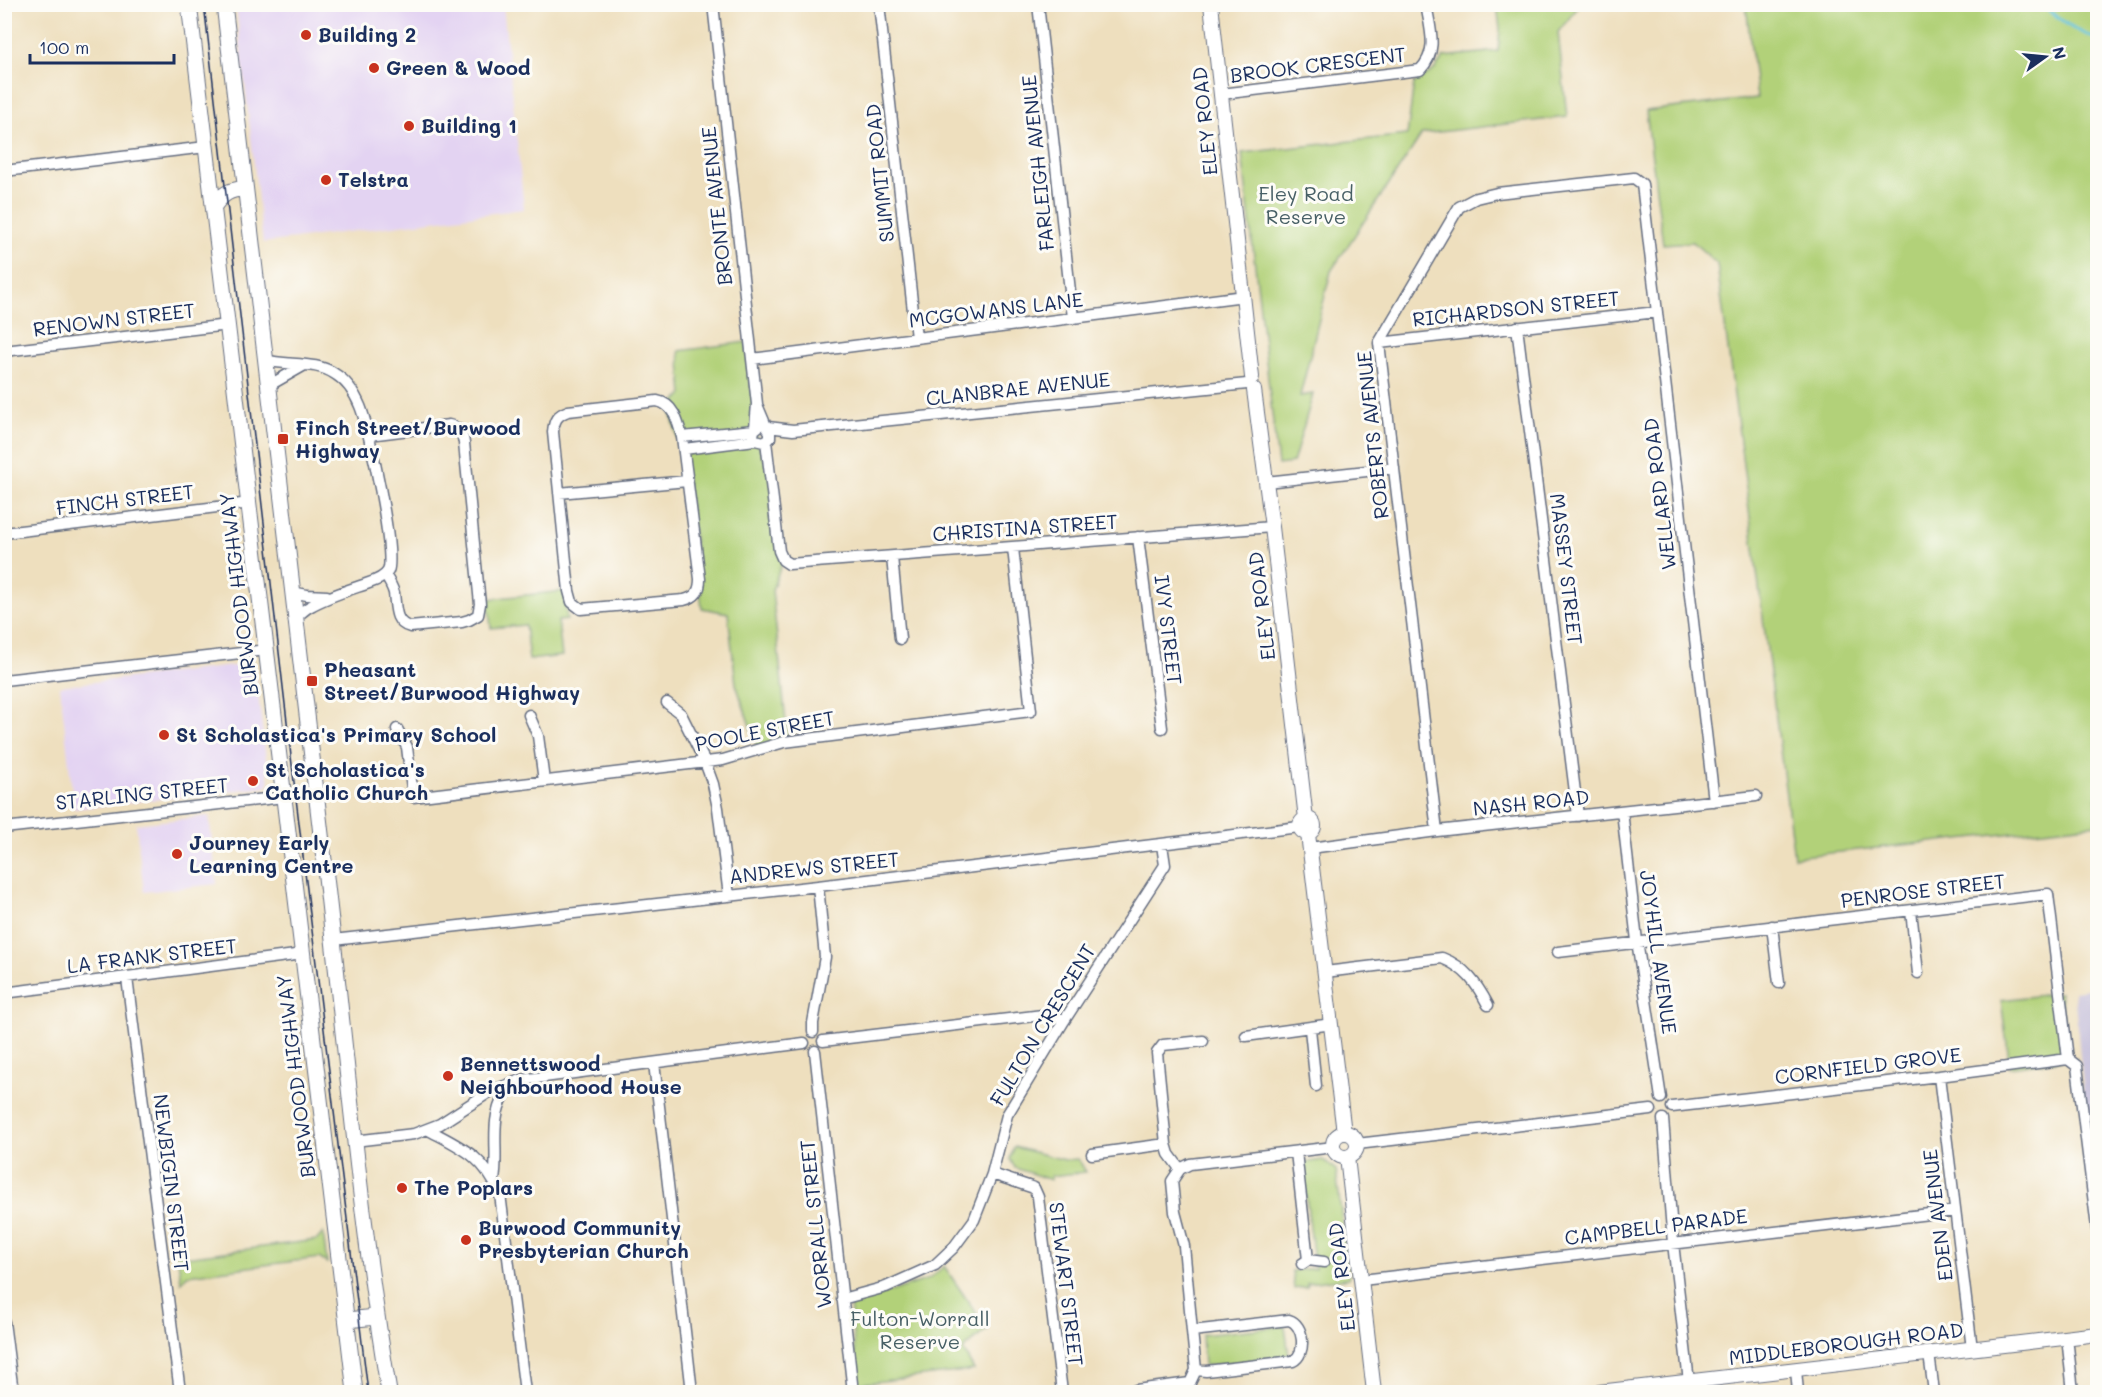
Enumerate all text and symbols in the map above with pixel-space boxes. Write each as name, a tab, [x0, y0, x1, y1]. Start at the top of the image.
place label: Building 2	[318, 21, 416, 47]
scale bar	[30, 27, 174, 65]
north arrow	[2015, 27, 2075, 87]
marker: Building 2	[299, 28, 313, 42]
text: 100 m	[39, 35, 89, 59]
street label: BROOK CRESCENT	[1228, 40, 1407, 88]
text: N	[2048, 44, 2072, 62]
place label: Green & Wood	[386, 54, 531, 80]
marker: Green & Wood	[367, 61, 381, 75]
street label: ELEY ROAD	[1185, 65, 1223, 177]
street label: FARLEIGH AVENUE	[1015, 74, 1059, 252]
street label: SUMMIT ROAD	[859, 103, 899, 244]
place label: Building 1	[421, 112, 517, 138]
marker: Building 1	[402, 119, 416, 133]
street label: BRONTE AVENUE	[695, 125, 737, 287]
place label: Telstra	[338, 166, 409, 192]
marker: Telstra	[319, 173, 333, 187]
park label: Eley Road Reserve	[1258, 180, 1354, 229]
street label: RICHARDSON STREET	[1411, 284, 1621, 332]
street label: MCGOWANS LANE	[907, 285, 1084, 333]
street label: RENOWN STREET	[31, 296, 196, 342]
street label: ROBERTS AVENUE	[1350, 350, 1394, 520]
street label: CLANBRAE AVENUE	[925, 365, 1111, 411]
place label: Finch Street/Burwood Highway	[295, 414, 521, 463]
street label: WELLARD ROAD	[1637, 417, 1681, 572]
marker: Finch Street/Burwood Highway	[276, 432, 290, 446]
street label: FINCH STREET	[54, 478, 195, 520]
street label: BURWOOD HIGHWAY	[213, 491, 263, 697]
street label: MASSEY STREET	[1545, 492, 1589, 646]
street label: CHRISTINA STREET	[931, 508, 1118, 546]
street label: ELEY ROAD	[1241, 550, 1281, 662]
street label: IVY STREET	[1149, 574, 1189, 686]
place label: Pheasant Street/Burwood Highway	[324, 656, 580, 705]
marker: Pheasant Street/Burwood Highway	[305, 674, 319, 688]
street label: POOLE STREET	[693, 704, 837, 756]
place label: St Scholastica's Primary School	[176, 721, 496, 747]
marker: St Scholastica's Primary School	[157, 728, 171, 742]
place label: St Scholastica's Catholic Church	[265, 756, 428, 805]
street label: STARLING STREET	[54, 771, 230, 815]
marker: St Scholastica's Catholic Church	[246, 774, 260, 788]
street label: NASH ROAD	[1471, 783, 1590, 821]
place label: Journey Early Learning Centre	[189, 829, 354, 878]
street label: ANDREWS STREET	[727, 845, 900, 889]
marker: Journey Early Learning Centre	[170, 847, 184, 861]
street label: PENROSE STREET	[1839, 867, 2007, 913]
street label: JOYHILL AVENUE	[1635, 868, 1683, 1035]
street label: LA FRANK STREET	[65, 932, 238, 978]
street label: FULTON CRESCENT	[983, 939, 1101, 1110]
street label: BURWOOD HIGHWAY	[270, 973, 320, 1179]
street label: CORNFIELD GROVE	[1773, 1041, 1963, 1089]
place label: Bennettswood Neighbourhood House	[460, 1050, 682, 1099]
marker: Bennettswood Neighbourhood House	[441, 1069, 455, 1083]
street label: NEWBIGIN STREET	[148, 1092, 196, 1273]
street label: WORRALL STREET	[793, 1138, 837, 1310]
street label: EDEN AVENUE	[1916, 1148, 1958, 1282]
place label: The Poplars	[414, 1174, 533, 1200]
marker: The Poplars	[395, 1181, 409, 1195]
street label: STEWART STREET	[1044, 1200, 1090, 1367]
street label: CAMPBELL PARADE	[1563, 1202, 1749, 1250]
place label: Burwood Community Presbyterian Church	[478, 1214, 689, 1263]
street label: ELEY ROAD	[1321, 1221, 1361, 1333]
marker: Burwood Community Presbyterian Church	[459, 1233, 473, 1247]
park label: Fulton-Worrall Reserve	[850, 1305, 990, 1354]
street label: MIDDLEBOROUGH ROAD	[1727, 1316, 1965, 1370]

